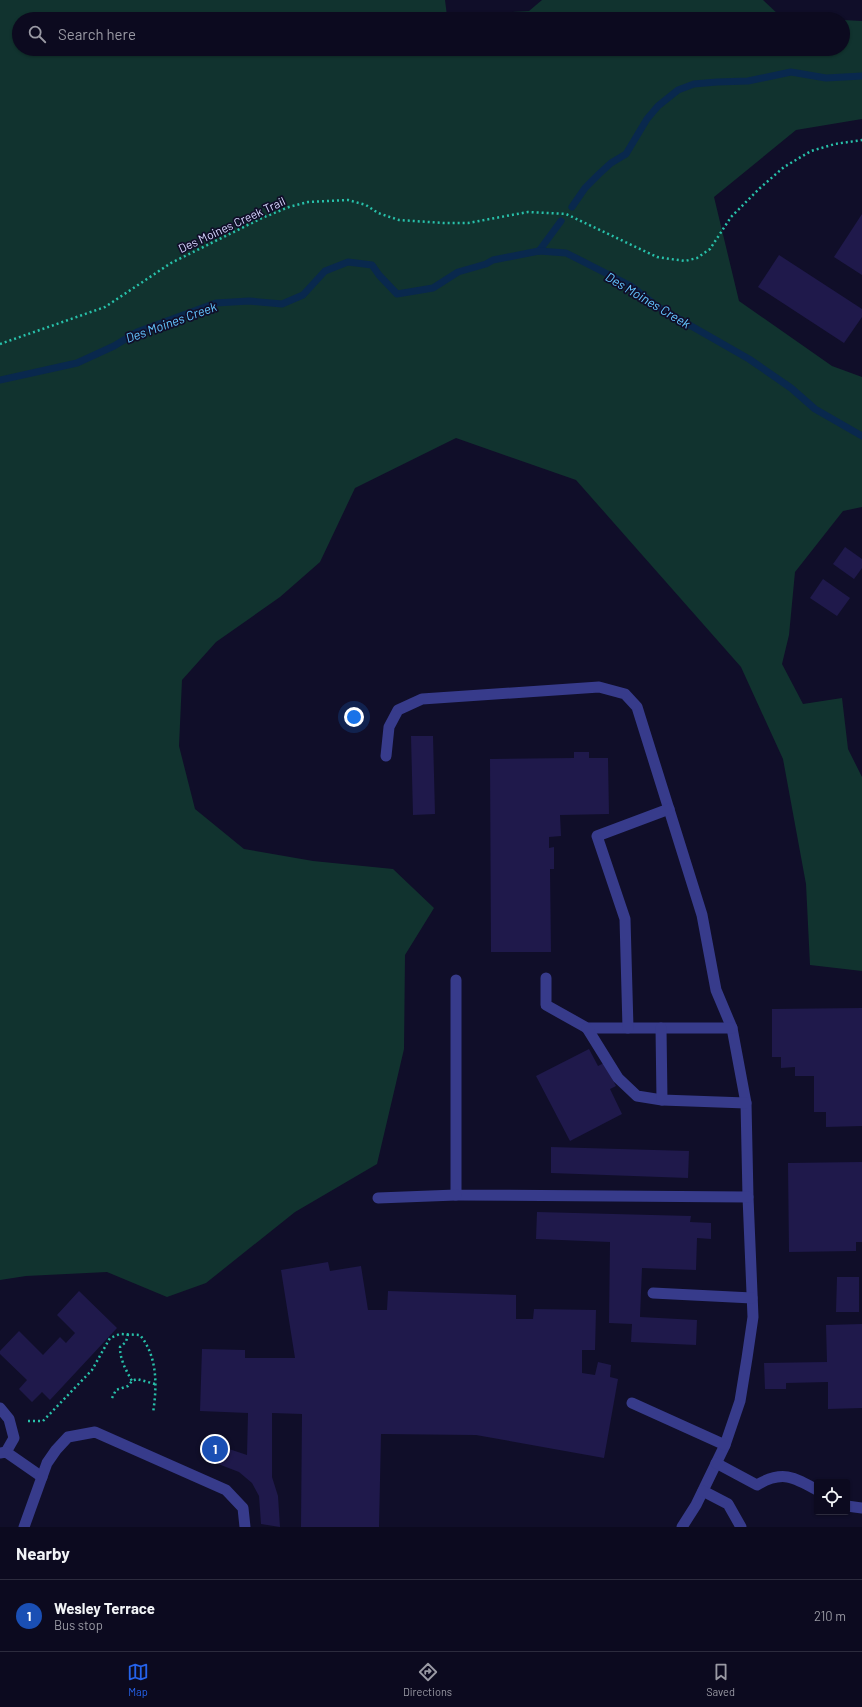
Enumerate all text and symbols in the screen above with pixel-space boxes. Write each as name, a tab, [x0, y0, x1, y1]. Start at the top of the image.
search box	[12, 12, 850, 56]
icon: search	[26, 23, 48, 45]
text: Search here	[58, 25, 136, 43]
street label: Des Moines Creek Trail	[176, 193, 287, 255]
water label: Des Moines Creek	[603, 268, 694, 332]
water label: Des Moines Creek	[123, 298, 219, 346]
your location	[344, 707, 364, 727]
pin: 1	[202, 1434, 228, 1464]
map controls	[814, 1479, 850, 1515]
button: locate	[814, 1479, 850, 1515]
text: Nearby	[16, 1543, 70, 1563]
text: Wesley Terrace	[54, 1599, 155, 1617]
text: 1	[27, 1608, 31, 1624]
text: 210 m	[814, 1608, 846, 1624]
text: Bus stop	[54, 1617, 103, 1633]
tab: Map	[127, 1661, 149, 1698]
tab: Directions	[403, 1661, 452, 1698]
tab: Saved	[706, 1661, 735, 1698]

